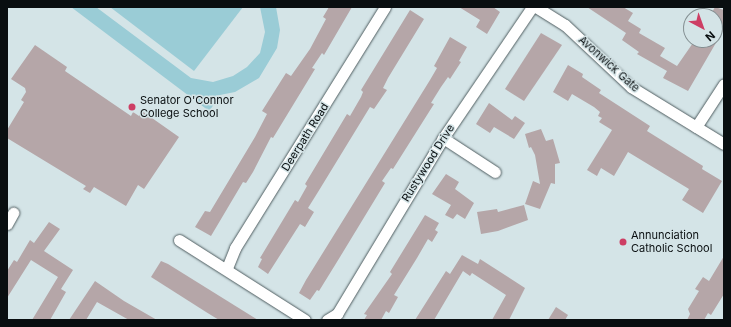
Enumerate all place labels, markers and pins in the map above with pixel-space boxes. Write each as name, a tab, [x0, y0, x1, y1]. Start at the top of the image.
place label: Senator O'Connor College School	[140, 94, 234, 120]
marker: Senator O'Connor College School	[127, 102, 137, 112]
place label: Annunciation Catholic School	[631, 229, 712, 255]
marker: Annunciation Catholic School	[618, 237, 628, 247]

